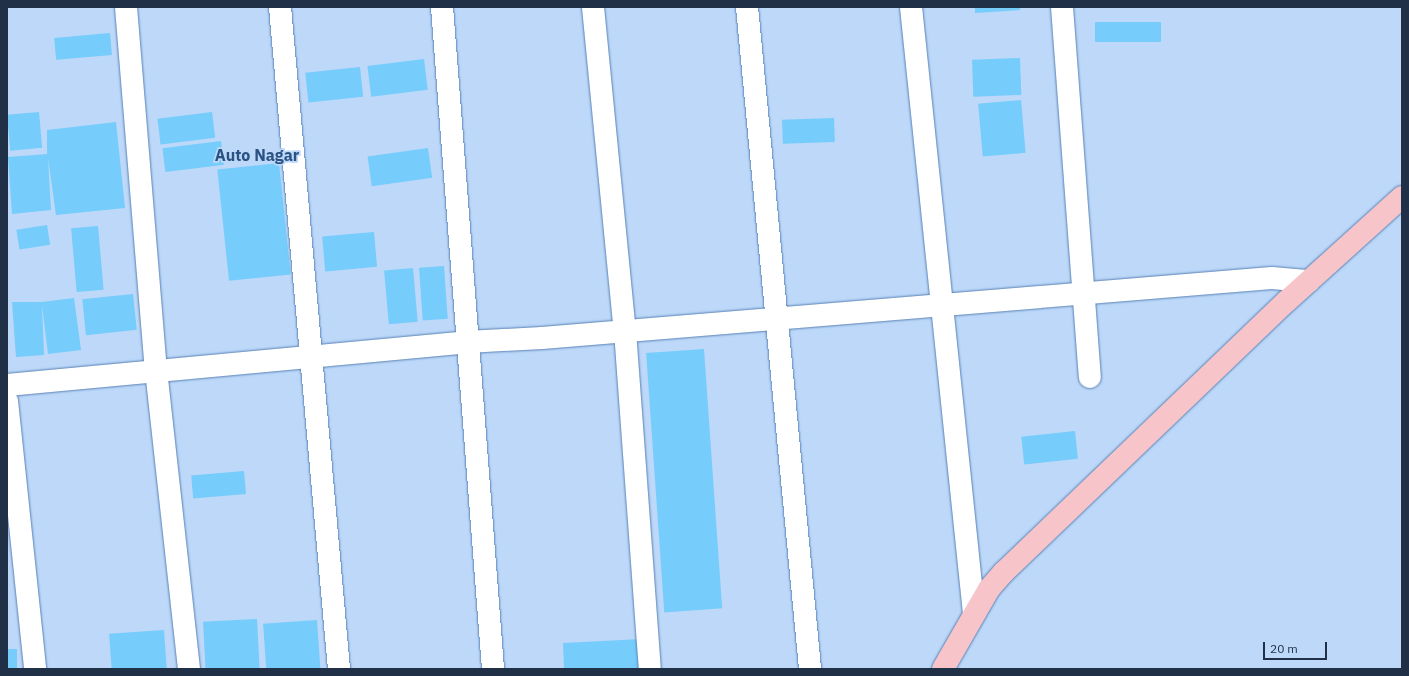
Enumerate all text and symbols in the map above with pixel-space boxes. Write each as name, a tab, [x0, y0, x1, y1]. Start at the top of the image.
district label: Auto Nagar	[215, 145, 299, 165]
scale bar	[1265, 634, 1329, 660]
text: 20 m	[1270, 641, 1298, 656]

